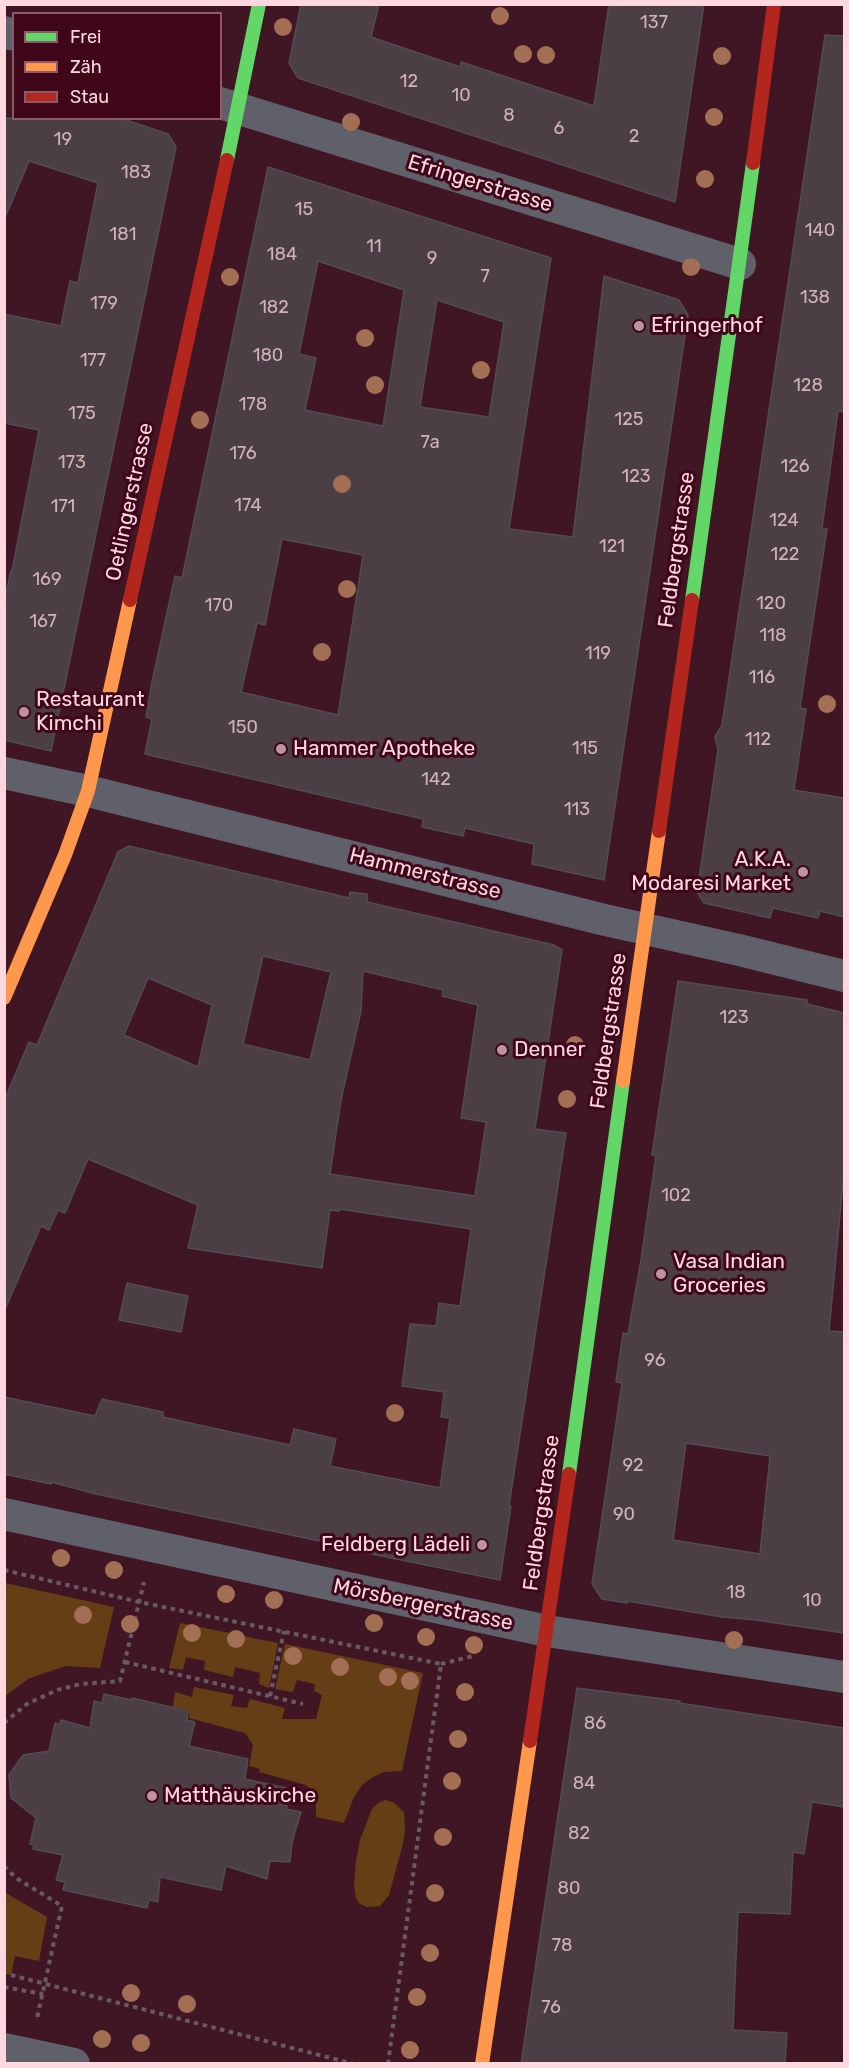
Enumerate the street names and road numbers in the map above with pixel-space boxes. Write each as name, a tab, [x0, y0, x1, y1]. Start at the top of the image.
street label: Efringerstrasse	[405, 150, 555, 218]
street label: Oetlingerstrasse	[101, 421, 159, 583]
street label: Feldbergstrasse	[654, 470, 700, 630]
street label: Hammerstrasse	[347, 843, 503, 905]
street label: Feldbergstrasse	[586, 951, 632, 1111]
street label: Feldbergstrasse	[519, 1433, 565, 1593]
street label: Mörsbergerstrasse	[331, 1574, 515, 1636]

